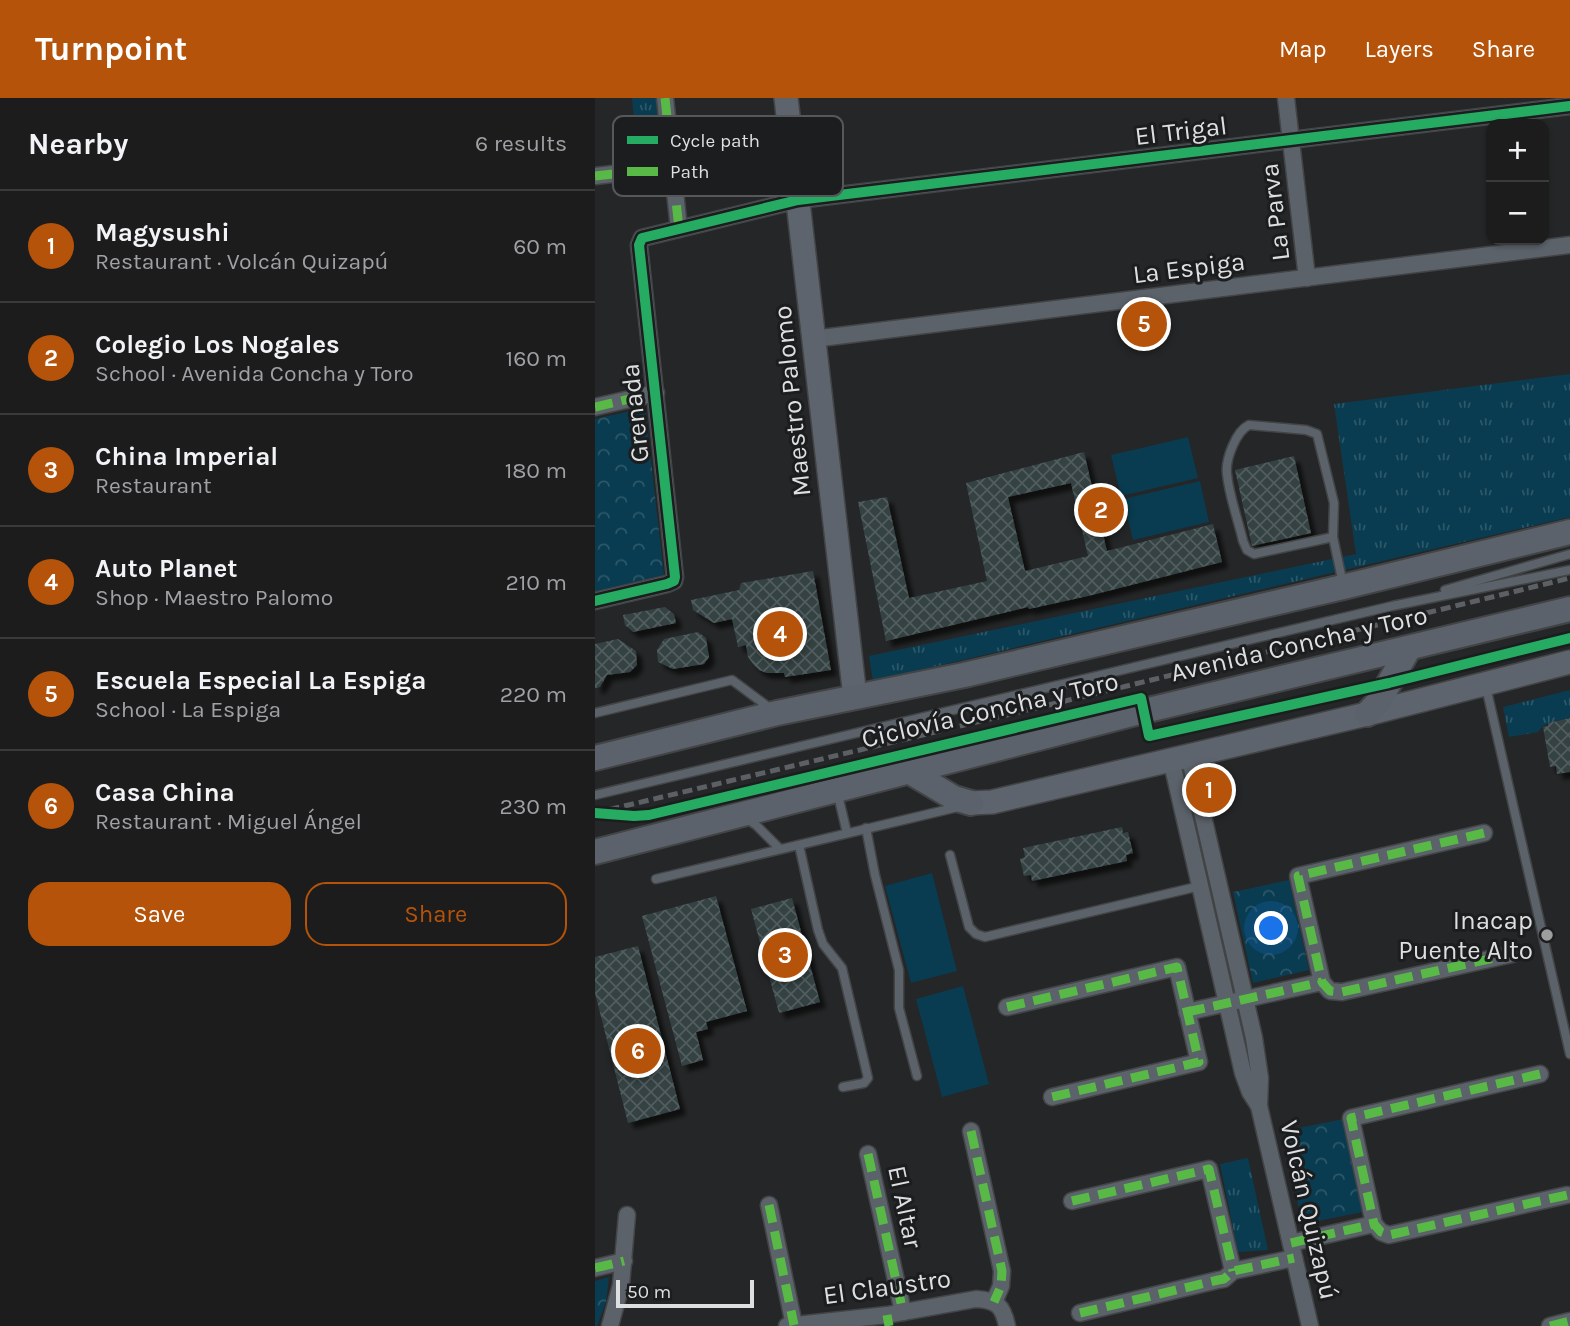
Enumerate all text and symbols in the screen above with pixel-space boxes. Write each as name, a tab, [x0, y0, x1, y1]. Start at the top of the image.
text: Turnpoint	[35, 30, 187, 68]
text: Map	[1279, 35, 1327, 63]
text: Layers	[1365, 35, 1434, 63]
text: Share	[1472, 35, 1535, 63]
street label: El Trigal	[1133, 110, 1229, 152]
legend	[613, 116, 843, 196]
map controls	[1486, 119, 1549, 245]
button: +	[1486, 119, 1549, 182]
text: Nearby	[28, 126, 128, 162]
text: 6 results	[475, 130, 567, 157]
text: Cycle path	[670, 130, 760, 152]
text: Path	[670, 161, 710, 183]
street label: La Parva	[1254, 161, 1296, 263]
button: −	[1486, 182, 1549, 245]
text: Magysushi	[95, 217, 230, 248]
text: 1	[47, 233, 55, 260]
text: 60 m	[513, 233, 567, 260]
street label: La Espiga	[1131, 246, 1247, 290]
text: Restaurant · Volcán Quizapú	[95, 248, 389, 275]
pin: 5	[1121, 298, 1167, 350]
street label: Maestro Palomo	[767, 304, 817, 498]
text: Colegio Los Nogales	[95, 329, 340, 360]
text: 2	[44, 345, 58, 372]
text: 160 m	[506, 345, 567, 372]
text: School · Avenida Concha y Toro	[95, 360, 414, 387]
street label: Grenada	[614, 362, 656, 464]
text: China Imperial	[95, 441, 278, 472]
text: 3	[44, 457, 58, 484]
text: 180 m	[505, 457, 567, 484]
text: Restaurant	[95, 472, 212, 499]
pin: 2	[1078, 484, 1124, 536]
text: Auto Planet	[95, 553, 238, 584]
text: 4	[44, 569, 58, 596]
text: 210 m	[505, 569, 567, 596]
text: Shop · Maestro Palomo	[95, 584, 333, 611]
street label: Avenida Concha y Toro	[1168, 599, 1430, 689]
pin: 4	[757, 608, 803, 660]
text: Escuela Especial La Espiga	[95, 665, 426, 696]
street label: Ciclovía Concha y Toro	[859, 665, 1121, 755]
text: 5	[44, 681, 58, 708]
text: 220 m	[500, 681, 567, 708]
text: School · La Espiga	[95, 696, 281, 723]
pin: 1	[1186, 764, 1232, 816]
text: Casa China	[95, 777, 235, 808]
text: 6	[44, 793, 58, 820]
text: 230 m	[499, 793, 567, 820]
text: Restaurant · Miguel Ángel	[95, 808, 362, 835]
button: Save	[28, 882, 291, 946]
button: Share	[305, 882, 567, 946]
place label: Inacap Puente Alto	[1398, 905, 1533, 966]
your location	[1254, 911, 1288, 945]
marker: Inacap Puente Alto	[1539, 927, 1555, 943]
pin: 3	[762, 929, 808, 981]
pin: 6	[615, 1025, 661, 1077]
street label: Volcán Quizapú	[1273, 1117, 1345, 1303]
street label: El Altar	[881, 1163, 929, 1252]
street label: El Claustro	[821, 1263, 953, 1311]
scale bar	[616, 1277, 754, 1309]
text: 50 m	[627, 1281, 671, 1303]

